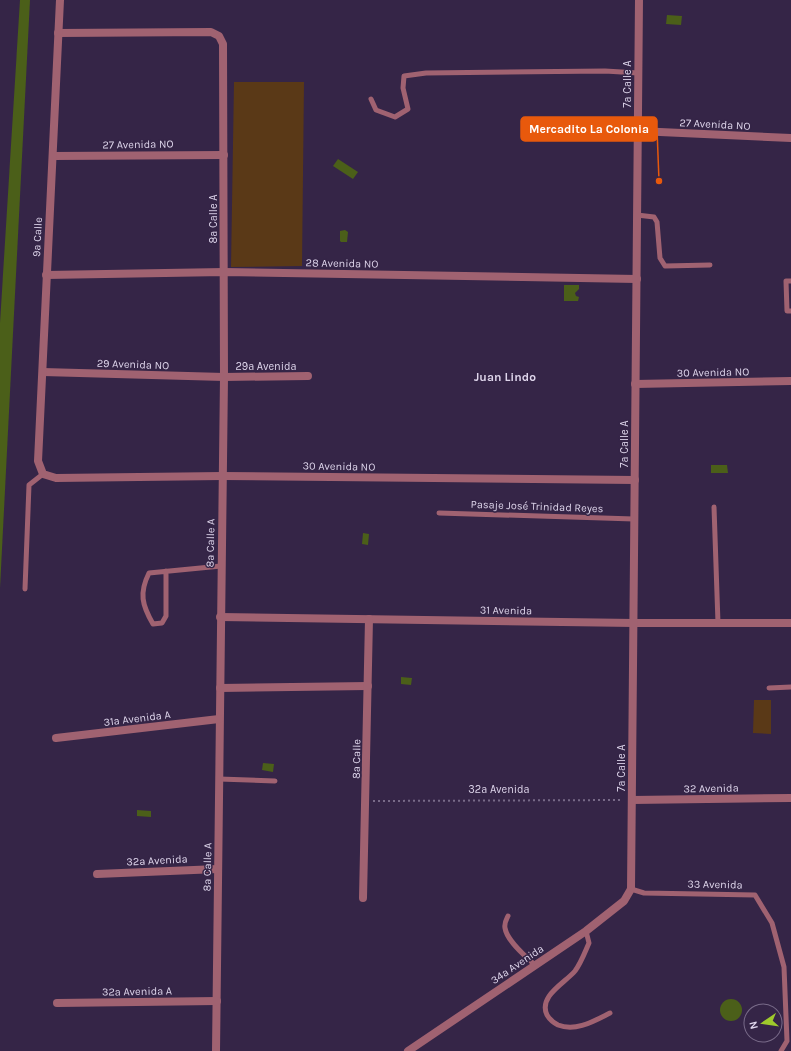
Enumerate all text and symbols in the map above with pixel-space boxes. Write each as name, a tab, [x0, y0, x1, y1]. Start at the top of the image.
street label: 7a Calle A	[621, 60, 634, 108]
street label: 27 Avenida NO	[679, 116, 751, 133]
callout: Mercadito La Colonia	[521, 117, 657, 141]
text: Mercadito La Colonia	[529, 122, 649, 136]
street label: 27 Avenida NO	[102, 137, 174, 152]
street label: 8a Calle A	[207, 194, 220, 243]
street label: 9a Calle	[30, 217, 45, 257]
street label: 28 Avenida NO	[306, 256, 378, 271]
street label: 29 Avenida NO	[97, 357, 169, 372]
street label: 29a Avenida	[235, 360, 297, 373]
street label: 30 Avenida NO	[677, 365, 749, 380]
district label: Juan Lindo	[474, 370, 536, 384]
street label: 7a Calle A	[618, 420, 631, 468]
street label: 30 Avenida NO	[303, 459, 375, 474]
street label: Pasaje José Trinidad Reyes	[470, 498, 604, 515]
street label: 8a Calle A	[204, 518, 217, 568]
street label: 31 Avenida	[480, 604, 532, 617]
street label: 31a Avenida A	[103, 708, 172, 729]
street label: 8a Calle	[350, 739, 363, 779]
street label: 7a Calle A	[615, 744, 628, 792]
street label: 32 Avenida	[683, 782, 739, 795]
street label: 32a Avenida	[468, 783, 530, 796]
street label: 8a Calle A	[201, 842, 214, 892]
street label: 32a Avenida	[126, 852, 188, 869]
street label: 33 Avenida	[687, 878, 743, 891]
street label: 34a Avenida	[488, 942, 546, 987]
street label: 32a Avenida A	[102, 984, 173, 999]
north arrow	[743, 1003, 783, 1043]
text: N	[747, 1020, 761, 1030]

